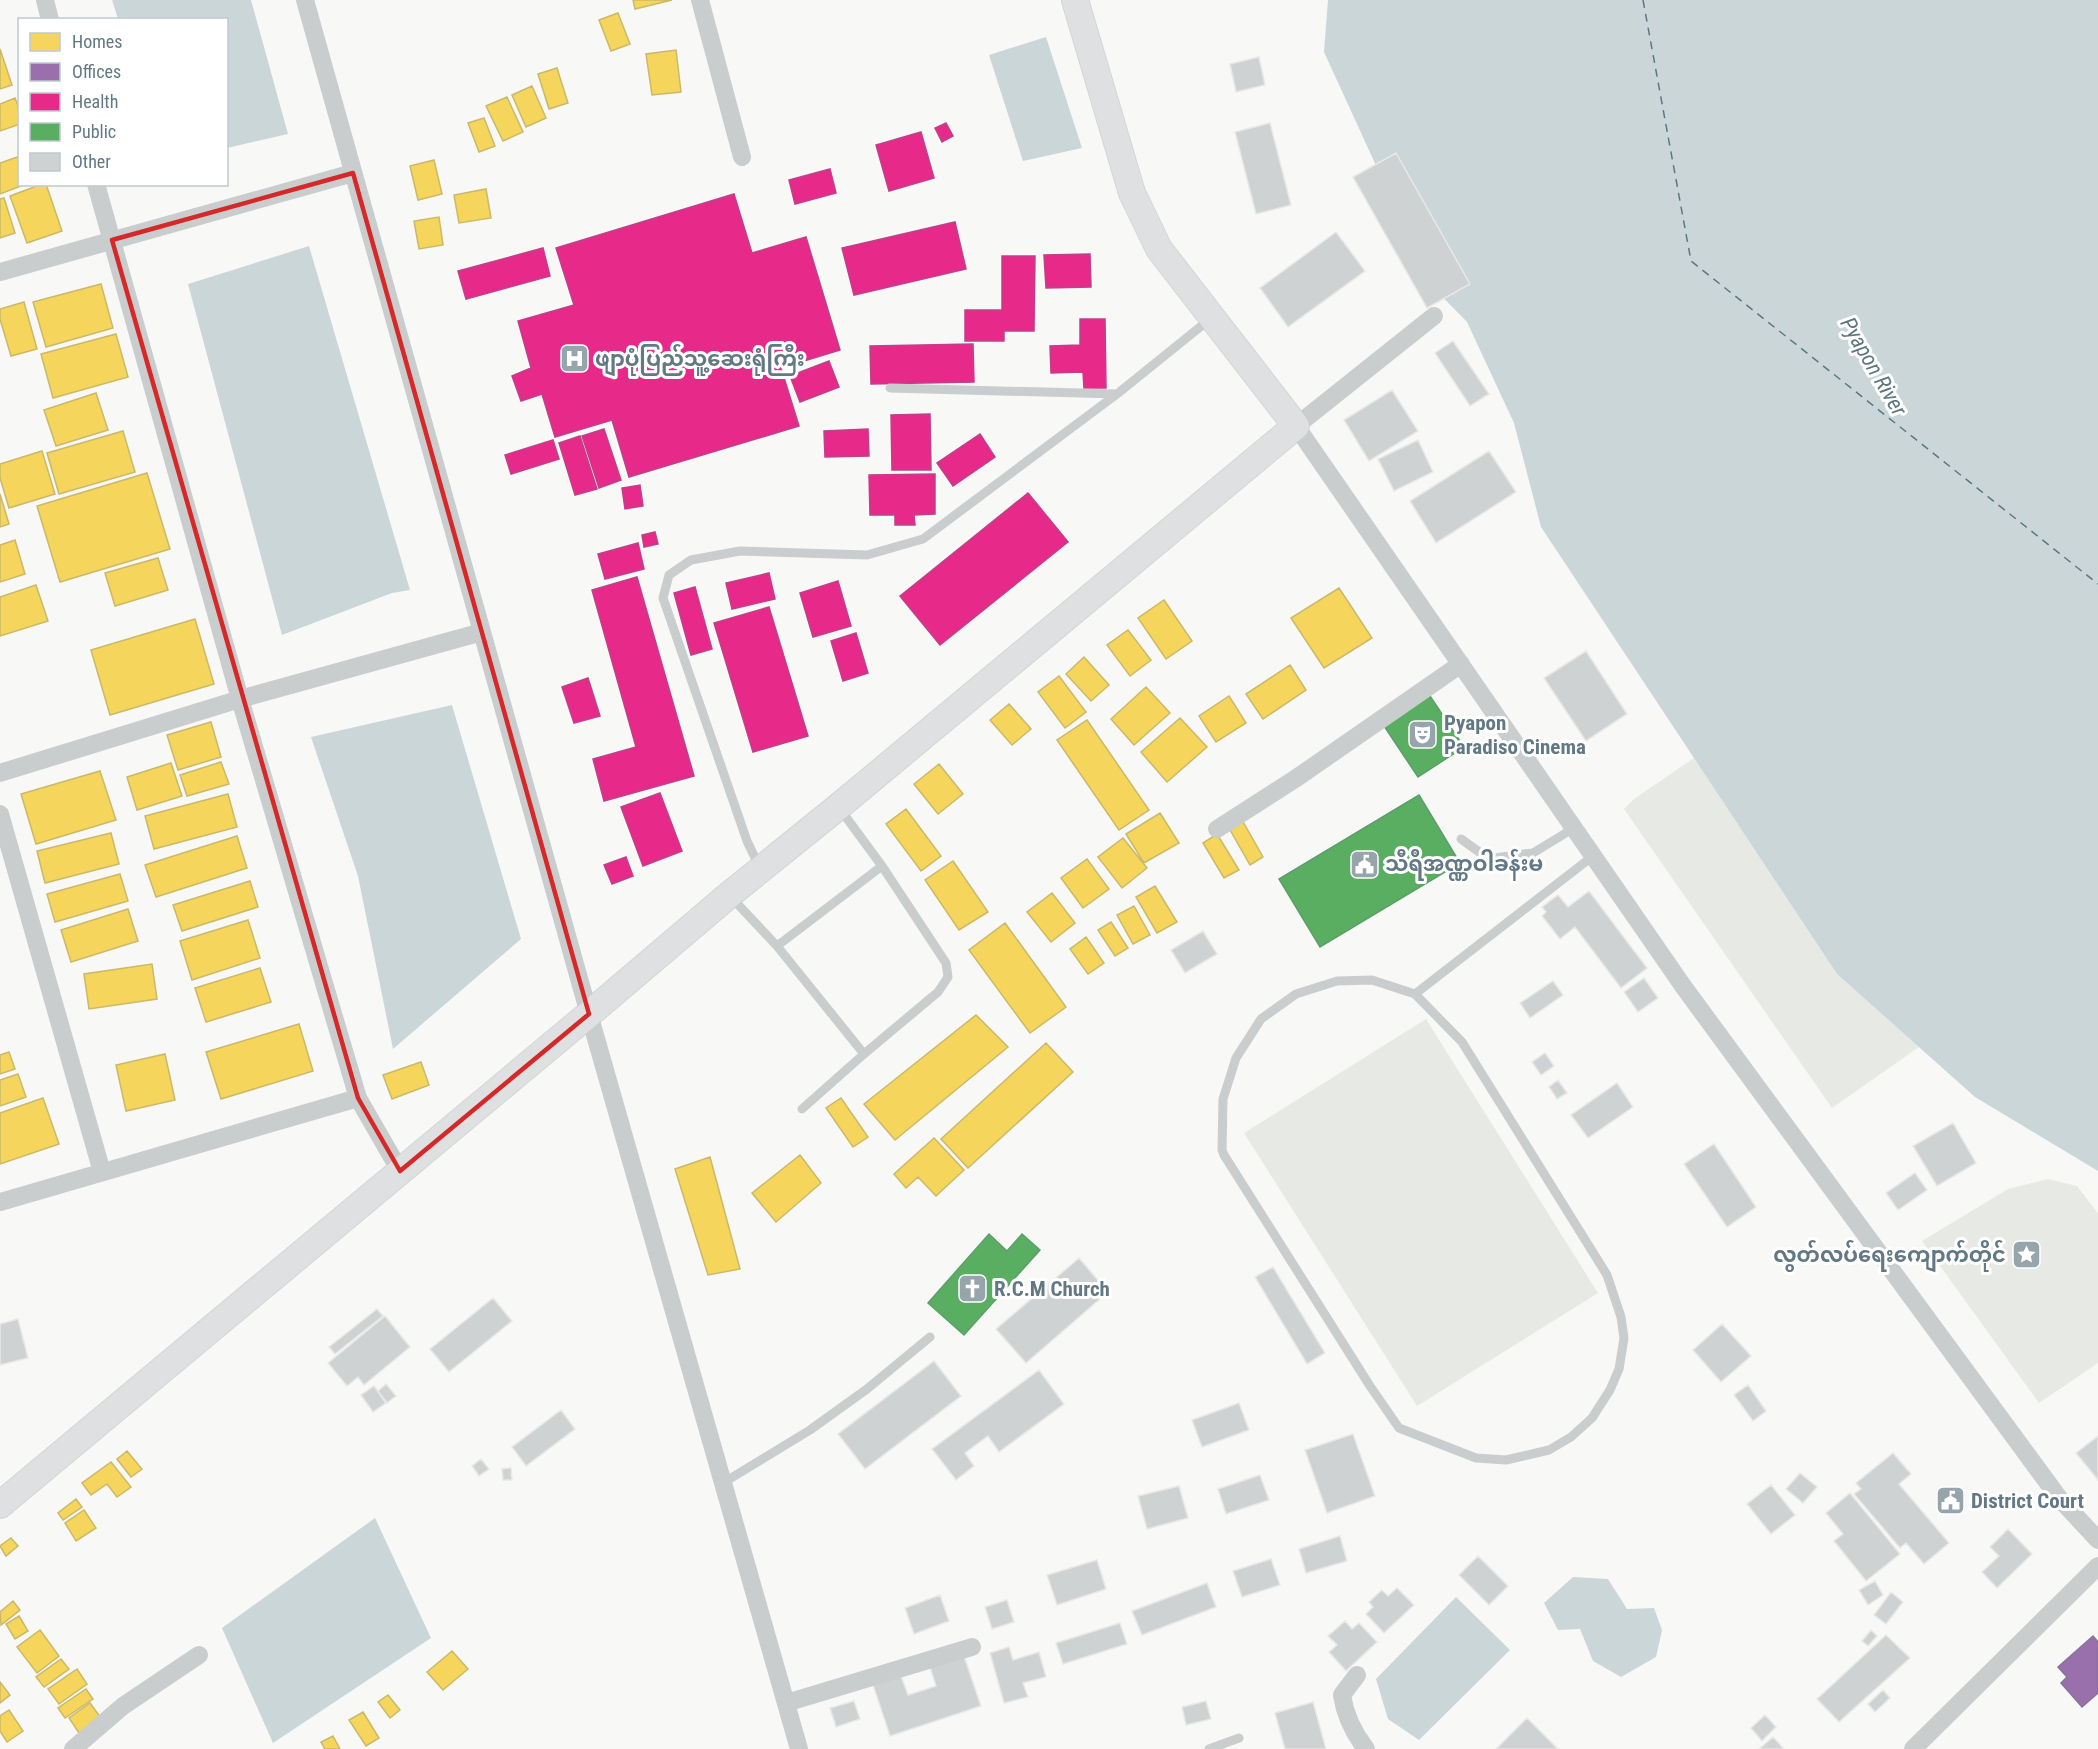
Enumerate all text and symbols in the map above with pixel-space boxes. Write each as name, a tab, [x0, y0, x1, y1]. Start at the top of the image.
legend	[18, 18, 228, 186]
text: Homes	[72, 31, 122, 52]
text: Offices	[72, 61, 121, 82]
text: Health	[72, 91, 118, 112]
text: Public	[72, 121, 116, 142]
text: Other	[72, 151, 111, 172]
water label: Pyapon River	[1835, 313, 1912, 420]
hospital icon: ဖျာပုံပြည်သူ့ဆေးရုံကြီး	[558, 343, 590, 375]
place label: ဖျာပုံပြည်သူ့ဆေးရုံကြီး	[595, 343, 805, 377]
place label: Pyapon Paradiso Cinema	[1444, 711, 1586, 759]
theatre icon: Pyapon Paradiso Cinema	[1407, 719, 1439, 751]
public building icon: သီရိအဏ္ဏဝါခန်းမ	[1348, 848, 1380, 880]
place label: သီရိအဏ္ဏဝါခန်းမ	[1385, 848, 1543, 881]
place label: လွတ်လပ်ရေးကျောက်တိုင်	[1773, 1239, 2006, 1273]
place icon: လွတ်လပ်ရေးကျောက်တိုင်	[2011, 1239, 2043, 1271]
church icon: R.C.M Church	[957, 1273, 989, 1305]
place label: R.C.M Church	[994, 1277, 1110, 1301]
public building icon: District Court	[1934, 1485, 1966, 1517]
place label: District Court	[1971, 1489, 2084, 1513]

